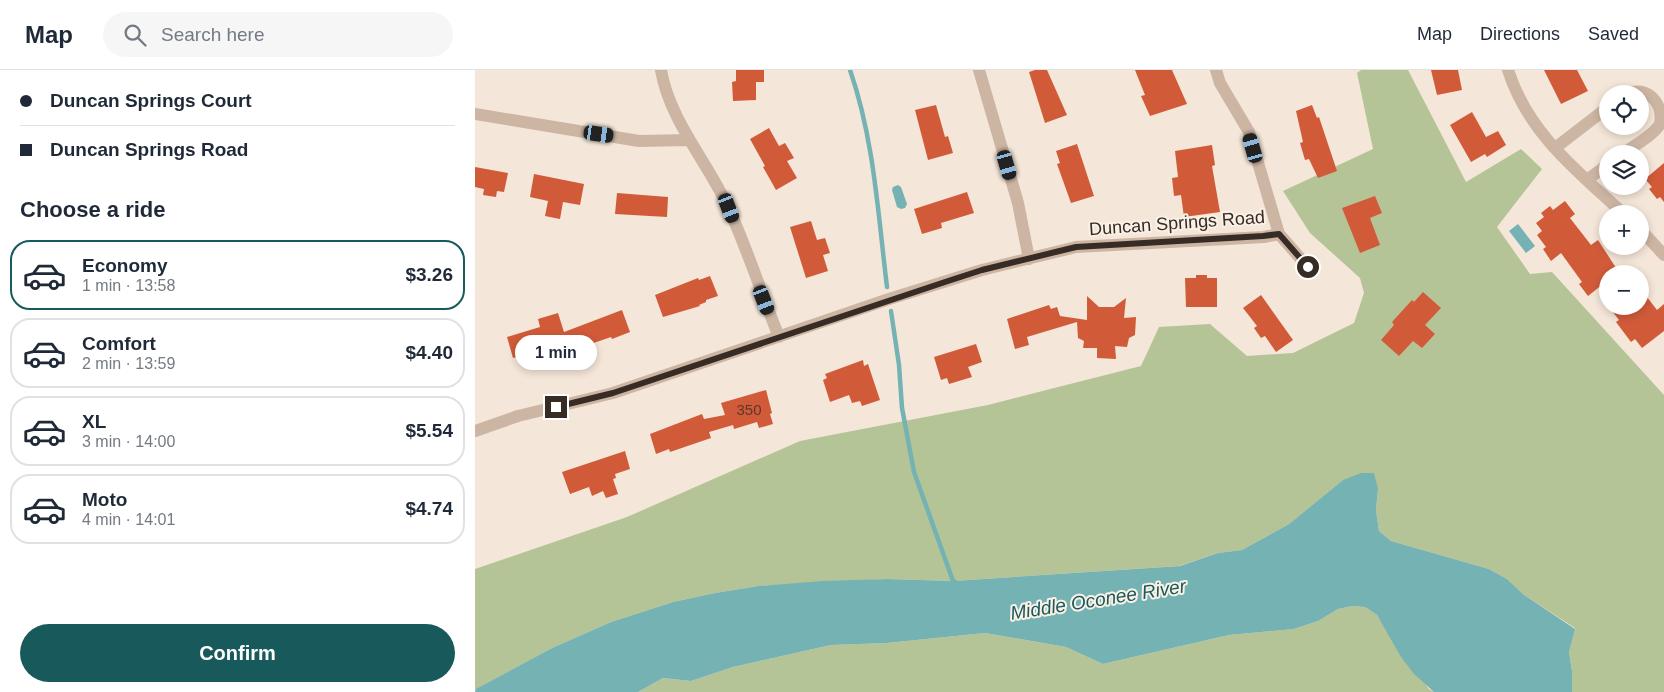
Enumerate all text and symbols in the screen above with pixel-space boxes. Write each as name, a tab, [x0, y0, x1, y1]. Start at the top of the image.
search box	[103, 12, 453, 57]
text: Map	[25, 21, 73, 48]
icon: search	[121, 21, 149, 49]
text: Search here	[161, 24, 265, 45]
text: Map	[1417, 24, 1452, 44]
text: Directions	[1480, 24, 1560, 44]
text: Saved	[1588, 24, 1639, 44]
map controls	[1599, 85, 1649, 315]
button: locate	[1599, 85, 1649, 135]
text: Duncan Springs Court	[50, 90, 252, 111]
car	[583, 124, 614, 144]
car	[1241, 132, 1264, 164]
text: Duncan Springs Road	[50, 139, 248, 160]
button: layers	[1599, 145, 1649, 195]
car	[995, 149, 1018, 181]
car	[716, 191, 741, 225]
text: Choose a ride	[20, 197, 165, 222]
button: +	[1599, 205, 1649, 255]
street label: Duncan Springs Road	[1088, 207, 1266, 239]
icon: car	[22, 253, 67, 298]
text: Economy	[82, 255, 168, 276]
route start	[1297, 256, 1319, 278]
text: $3.26	[405, 264, 453, 285]
button: −	[1599, 265, 1649, 315]
text: 1 min · 13:58	[82, 277, 175, 294]
car	[751, 283, 776, 317]
icon: car	[22, 331, 67, 376]
text: Comfort	[82, 333, 156, 354]
callout: 1 min	[515, 334, 597, 370]
text: $4.40	[405, 342, 453, 363]
text: 1 min	[535, 344, 577, 361]
text: 2 min · 13:59	[82, 355, 175, 372]
route end	[545, 396, 567, 418]
house number: 350	[736, 401, 762, 418]
icon: car	[22, 409, 67, 454]
text: XL	[82, 411, 106, 432]
text: $5.54	[405, 420, 453, 441]
text: 3 min · 14:00	[82, 433, 175, 450]
icon: car	[22, 487, 67, 532]
text: Moto	[82, 489, 127, 510]
text: $4.74	[405, 498, 453, 519]
text: 4 min · 14:01	[82, 511, 175, 528]
water label: Middle Oconee River	[1009, 575, 1188, 624]
button: Confirm	[20, 624, 455, 682]

